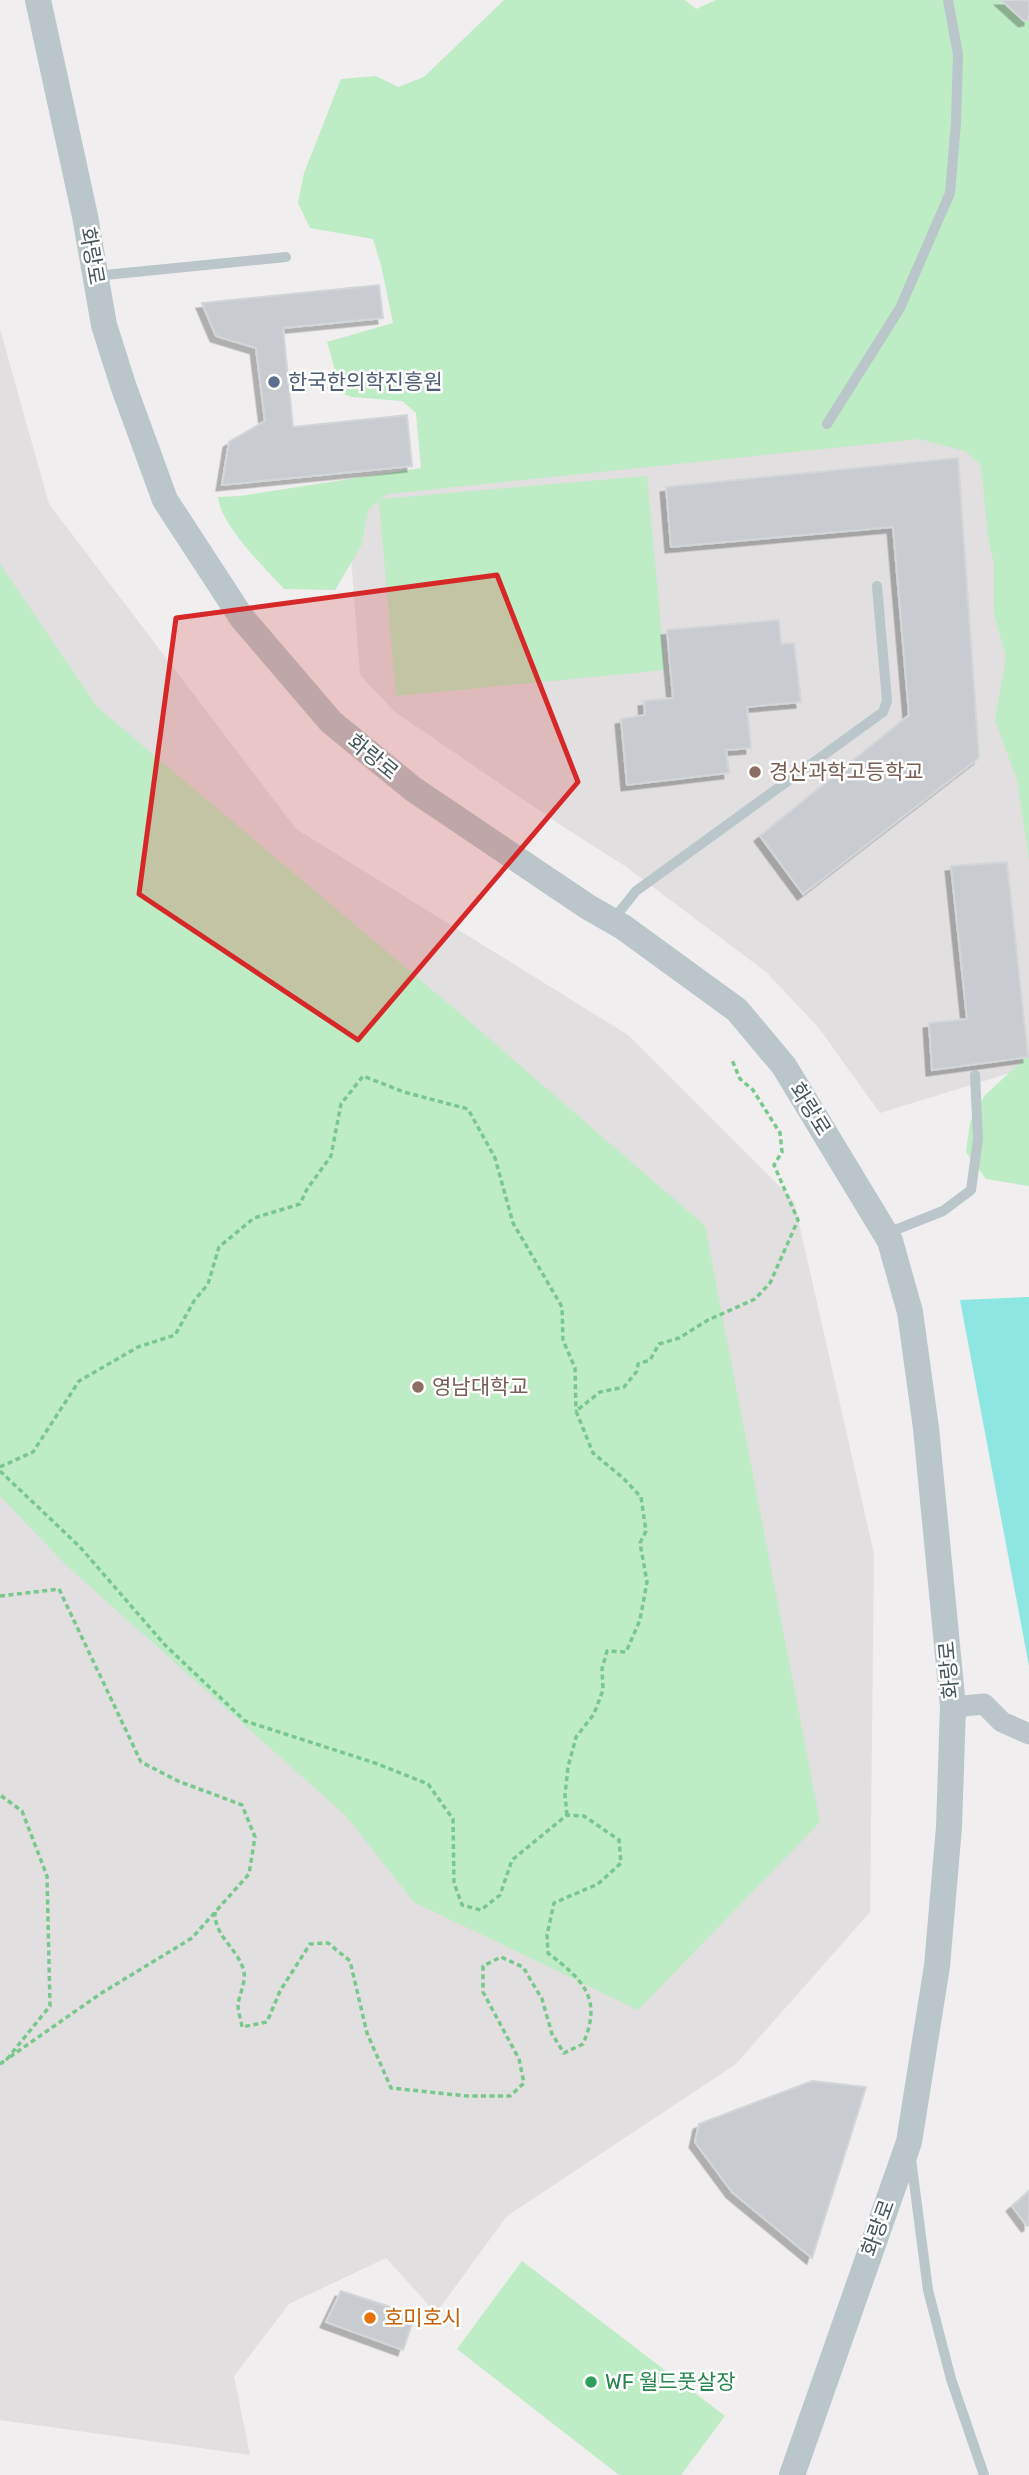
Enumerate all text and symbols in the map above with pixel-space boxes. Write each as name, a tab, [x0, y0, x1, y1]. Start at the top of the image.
street label: 화랑로	[75, 225, 110, 287]
place label: 한국한의학진흥원	[288, 369, 443, 394]
marker: 한국한의학진흥원	[266, 374, 282, 390]
street label: 화랑로	[343, 729, 404, 785]
place label: 경산과학고등학교	[769, 759, 924, 784]
marker: 경산과학고등학교	[747, 764, 763, 780]
street label: 화랑로	[784, 1078, 836, 1140]
place label: 영남대학교	[432, 1374, 529, 1399]
marker: 영남대학교	[410, 1379, 426, 1395]
street label: 화랑로	[934, 1640, 963, 1700]
street label: 화랑로	[856, 2196, 899, 2259]
place label: 호미호시	[384, 2305, 461, 2330]
marker: 호미호시	[362, 2310, 378, 2326]
place label: WF 월드풋살장	[605, 2369, 736, 2394]
marker: WF 월드풋살장	[583, 2374, 599, 2390]

